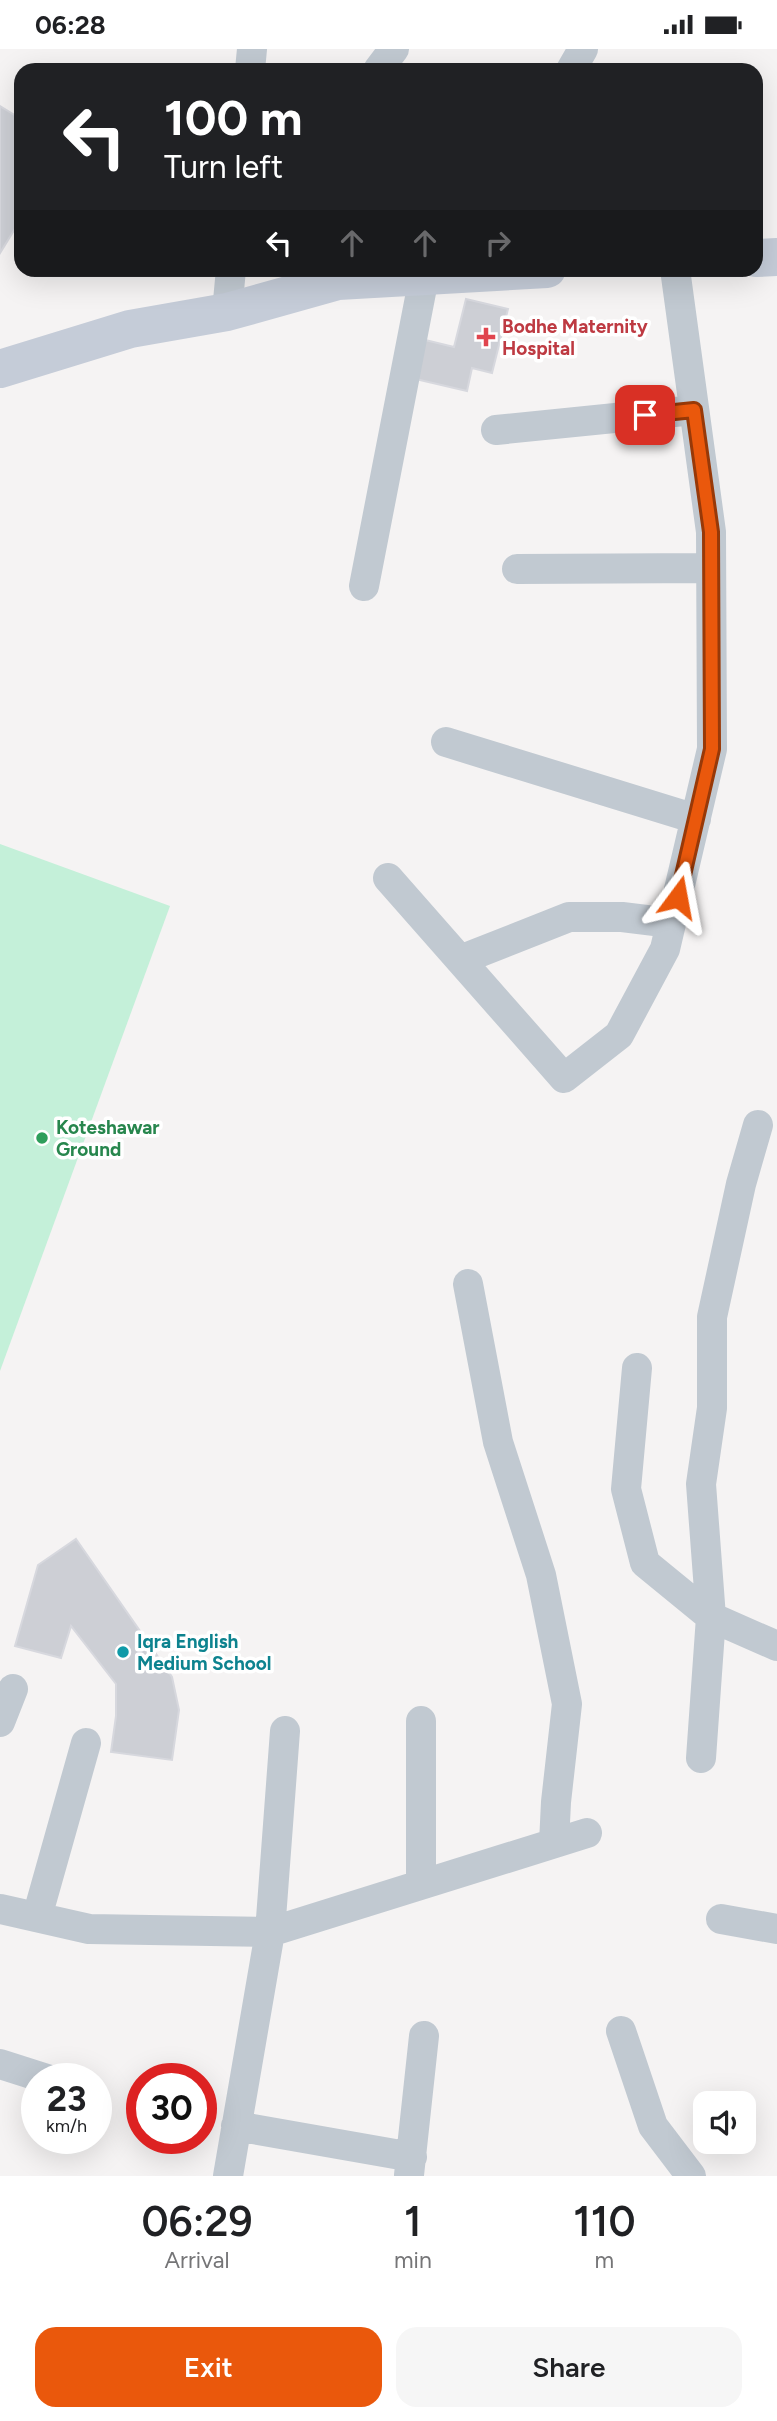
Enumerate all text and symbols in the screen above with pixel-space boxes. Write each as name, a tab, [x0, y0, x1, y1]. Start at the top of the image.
text: 06:28	[35, 9, 106, 41]
text: 100 m	[164, 88, 303, 147]
icon: left	[49, 91, 140, 182]
text: Turn left	[164, 148, 283, 186]
icon: left	[260, 224, 298, 262]
icon: ahead	[333, 224, 371, 262]
icon: ahead	[406, 224, 444, 262]
icon: right	[479, 224, 517, 262]
place label: Bodhe Maternity Hospital	[502, 315, 648, 360]
marker: Bodhe Maternity Hospital	[476, 327, 496, 347]
pin	[615, 385, 675, 445]
icon: arrive	[626, 396, 664, 434]
position arrow	[641, 860, 715, 934]
place label: Koteshawar Ground	[56, 1116, 160, 1161]
marker: Koteshawar Ground	[34, 1130, 50, 1146]
place label: Iqra English Medium School	[137, 1630, 271, 1675]
marker: Iqra English Medium School	[115, 1644, 131, 1660]
speed limit sign: 30	[126, 2063, 217, 2154]
text: 23	[47, 2078, 86, 2120]
map controls	[693, 2091, 756, 2154]
button: sound	[693, 2091, 756, 2154]
text: km/h	[46, 2115, 87, 2137]
text: 06:29	[141, 2196, 253, 2247]
text: 1	[404, 2196, 422, 2247]
text: 110	[573, 2196, 636, 2247]
text: Arrival	[165, 2246, 229, 2274]
text: min	[394, 2246, 432, 2274]
text: m	[595, 2246, 614, 2274]
button: Exit	[35, 2327, 382, 2407]
button: Share	[396, 2327, 742, 2407]

